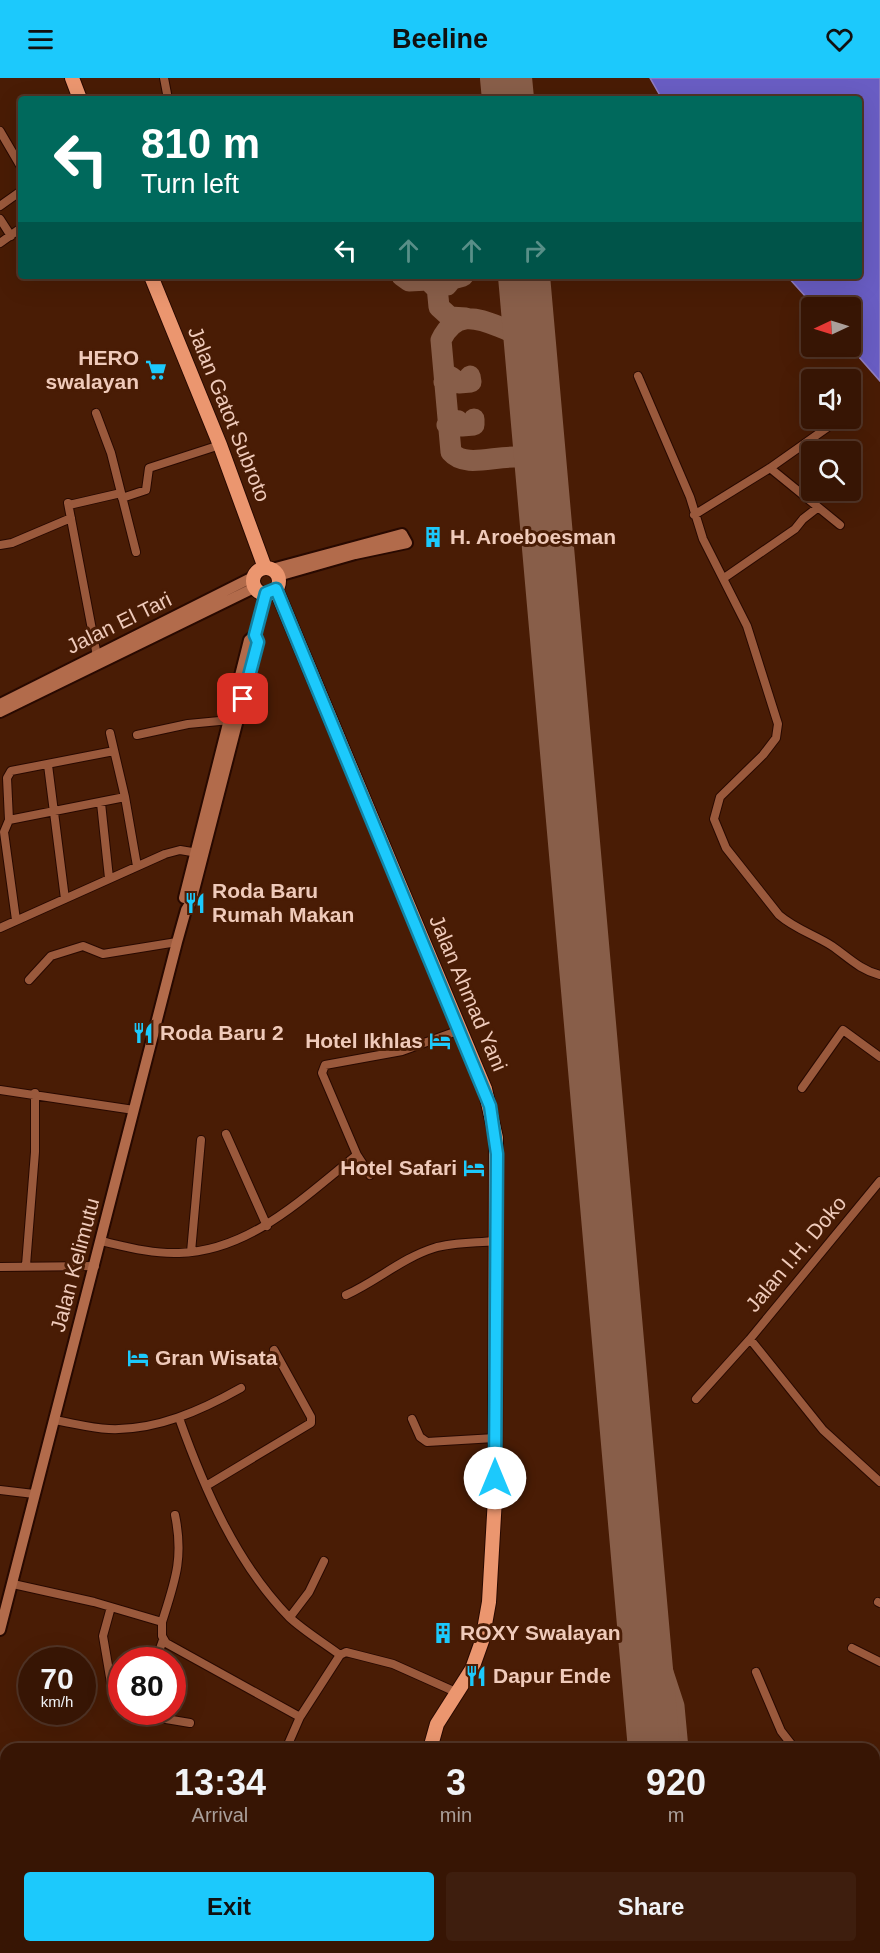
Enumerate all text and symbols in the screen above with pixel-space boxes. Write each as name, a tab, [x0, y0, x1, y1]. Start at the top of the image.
icon: menu	[24, 23, 57, 56]
icon: heart	[823, 23, 856, 56]
text: Beeline	[392, 24, 488, 54]
icon: left	[42, 120, 120, 198]
text: 810 m	[141, 120, 260, 167]
text: Turn left	[141, 169, 239, 199]
icon: left	[329, 234, 362, 267]
icon: ahead	[392, 234, 425, 267]
icon: ahead	[455, 234, 488, 267]
icon: right	[518, 234, 551, 267]
north arrow	[801, 297, 861, 357]
map controls	[801, 297, 861, 501]
street label: Jalan Gatot Subroto	[184, 323, 275, 505]
place label: HERO swalayan	[46, 346, 139, 393]
supermarket icon: HERO swalayan	[144, 358, 168, 382]
button: sound	[801, 369, 861, 429]
button: search	[801, 441, 861, 501]
building icon: H. Aroeboesman	[421, 525, 445, 549]
place label: H. Aroeboesman	[450, 525, 616, 548]
street label: Jalan El Tari	[63, 587, 175, 658]
pin	[217, 673, 268, 724]
icon: arrive	[226, 682, 259, 715]
place label: Roda Baru Rumah Makan	[212, 879, 354, 926]
restaurant icon: Roda Baru Rumah Makan	[183, 891, 207, 915]
street label: Jalan Ahmad Yani	[425, 911, 512, 1074]
restaurant icon: Roda Baru 2	[131, 1021, 155, 1045]
place label: Roda Baru 2	[160, 1021, 284, 1044]
place label: Hotel Ikhlas	[305, 1029, 423, 1052]
hotel icon: Hotel Ikhlas	[428, 1029, 452, 1053]
place label: Hotel Safari	[340, 1156, 457, 1179]
hotel icon: Hotel Safari	[462, 1156, 486, 1180]
street label: Jalan I.H. Doko	[741, 1191, 851, 1316]
street label: Jalan Kelimutu	[46, 1195, 103, 1334]
hotel icon: Gran Wisata	[126, 1346, 150, 1370]
place label: Gran Wisata	[155, 1346, 278, 1369]
position arrow	[463, 1446, 527, 1510]
building icon: ROXY Swalayan	[431, 1621, 455, 1645]
place label: ROXY Swalayan	[460, 1621, 621, 1644]
speed limit sign: 80	[108, 1647, 186, 1725]
text: 70	[40, 1662, 74, 1695]
restaurant icon: Dapur Ende	[464, 1664, 488, 1688]
place label: Dapur Ende	[493, 1664, 611, 1687]
text: km/h	[41, 1693, 73, 1710]
text: 13:34	[174, 1762, 266, 1803]
text: 3	[446, 1762, 466, 1803]
text: 920	[646, 1762, 706, 1803]
text: Arrival	[192, 1804, 248, 1826]
text: min	[440, 1804, 472, 1826]
text: m	[668, 1804, 684, 1826]
button: Exit	[24, 1872, 434, 1941]
button: Share	[446, 1872, 856, 1941]

